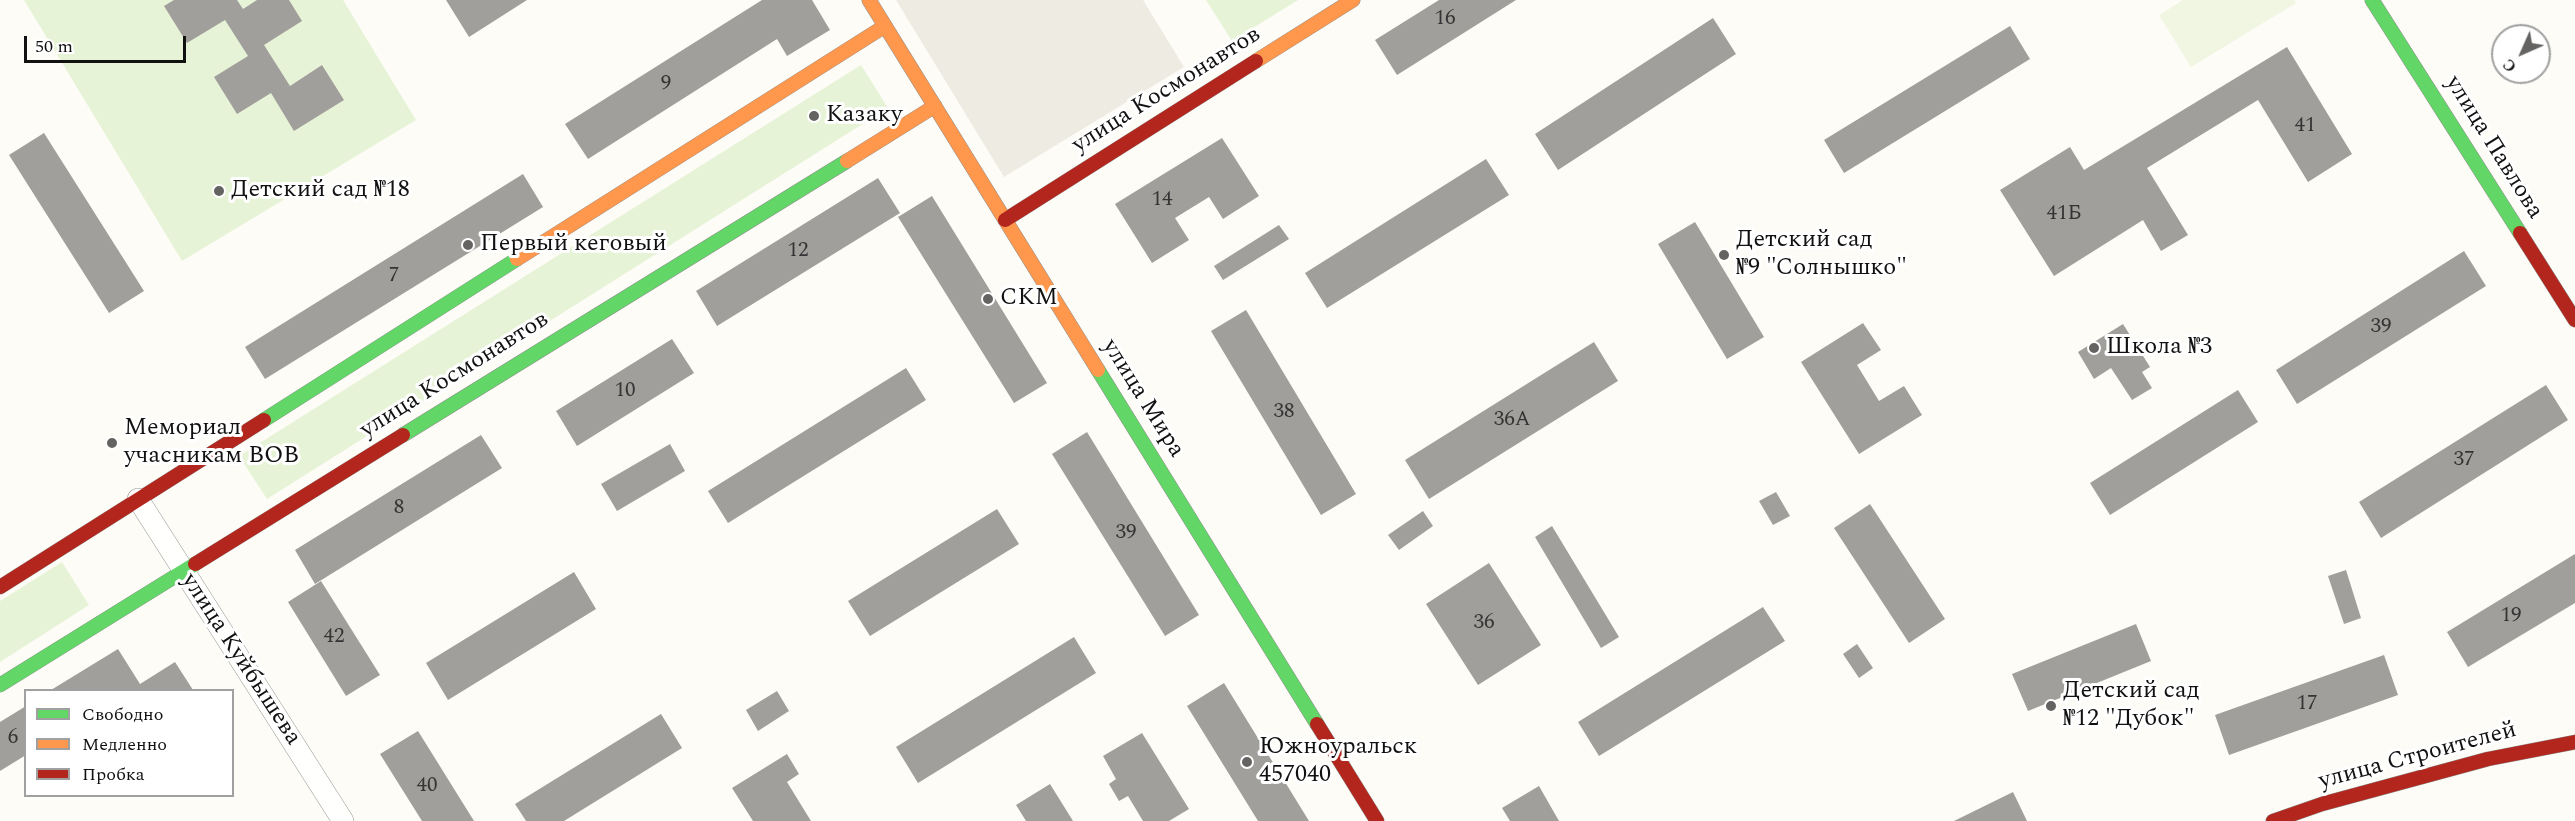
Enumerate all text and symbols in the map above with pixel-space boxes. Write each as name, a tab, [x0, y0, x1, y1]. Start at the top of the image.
house number: 16	[1435, 7, 1455, 33]
street label: улица Космонавтов	[1068, 21, 1266, 161]
scale bar	[27, 24, 189, 62]
north arrow	[2491, 24, 2551, 84]
text: 50 m	[35, 33, 73, 60]
text: С	[2497, 53, 2522, 78]
street label: улица Павлова	[2437, 71, 2549, 225]
house number: 9	[661, 72, 671, 98]
place label: Казаку	[826, 102, 903, 130]
marker: Казаку	[807, 109, 821, 123]
house number: 41	[2295, 114, 2315, 140]
place label: Детский сад №18	[231, 177, 410, 205]
marker: Детский сад №18	[212, 184, 226, 198]
house number: 14	[1152, 188, 1172, 214]
house number: 41Б	[2046, 202, 2082, 228]
place label: Детский сад №9 "Солнышко"	[1736, 227, 1907, 283]
place label: Первый кеговый	[480, 231, 667, 259]
marker: Первый кеговый	[461, 238, 475, 252]
house number: 12	[788, 239, 808, 265]
marker: Детский сад №9 "Солнышко"	[1717, 248, 1731, 262]
house number: 7	[389, 264, 399, 290]
place label: СКМ	[1000, 285, 1058, 313]
marker: СКМ	[981, 292, 995, 306]
street label: улица Космонавтов	[356, 306, 554, 446]
house number: 39	[2371, 315, 2391, 341]
place label: Школа №3	[2106, 334, 2212, 362]
street label: улица Мира	[1094, 335, 1190, 463]
marker: Школа №3	[2087, 341, 2101, 355]
house number: 10	[615, 379, 635, 405]
house number: 38	[1274, 400, 1294, 426]
house number: 36А	[1494, 408, 1530, 434]
place label: Мемориал учасникам ВОВ	[124, 415, 299, 471]
marker: Мемориал учасникам ВОВ	[105, 436, 119, 450]
house number: 37	[2454, 448, 2474, 474]
house number: 8	[394, 496, 404, 522]
house number: 39	[1116, 521, 1136, 547]
street label: улица Куйбышева	[174, 569, 306, 751]
house number: 19	[2501, 604, 2521, 630]
house number: 36	[1474, 611, 1494, 637]
house number: 42	[324, 625, 344, 651]
place label: Детский сад №12 "Дубок"	[2063, 678, 2200, 734]
legend	[24, 689, 234, 797]
house number: 17	[2297, 692, 2317, 718]
marker: Детский сад №12 "Дубок"	[2044, 699, 2058, 713]
text: Свободно	[82, 701, 163, 728]
street label: улица Строителей	[2316, 717, 2520, 797]
house number: 6	[8, 726, 18, 752]
text: Медленно	[82, 731, 167, 758]
place label: Южноуральск 457040	[1259, 734, 1417, 790]
marker: Южноуральск 457040	[1240, 755, 1254, 769]
text: Пробка	[82, 761, 144, 788]
house number: 40	[417, 774, 437, 800]

